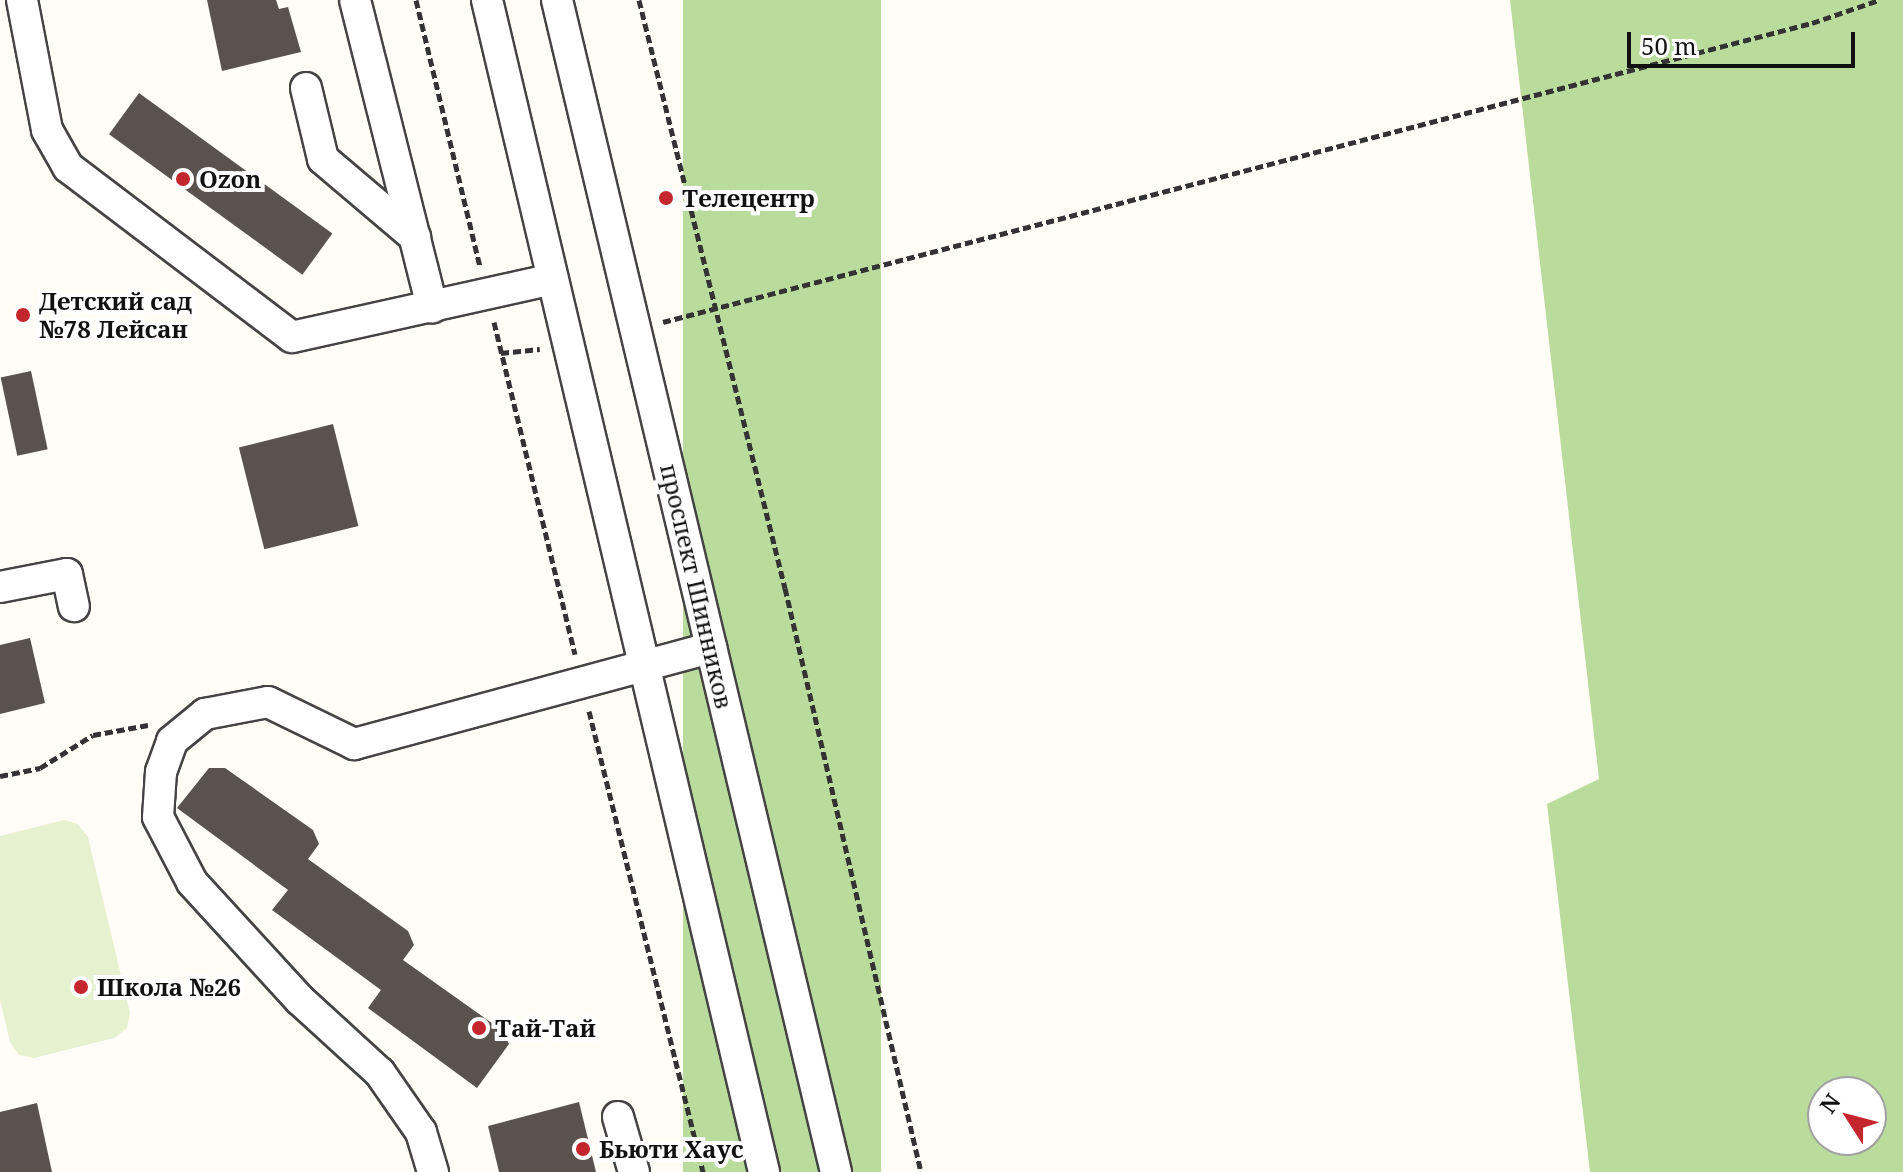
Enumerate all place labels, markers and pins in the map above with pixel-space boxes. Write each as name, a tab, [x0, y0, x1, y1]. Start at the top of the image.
place label: Ozon	[199, 165, 261, 193]
marker: Ozon	[174, 170, 192, 188]
place label: Телецентр	[682, 184, 815, 212]
marker: Телецентр	[657, 189, 675, 207]
place label: Детский сад №78 Лейсан	[39, 287, 192, 343]
marker: Детский сад №78 Лейсан	[14, 306, 32, 324]
place label: Школа №26	[97, 973, 241, 1001]
marker: Школа №26	[72, 978, 90, 996]
place label: Тай-Тай	[495, 1014, 596, 1042]
marker: Тай-Тай	[470, 1019, 488, 1037]
place label: Бьюти Хаус	[599, 1135, 743, 1163]
marker: Бьюти Хаус	[574, 1140, 592, 1158]

